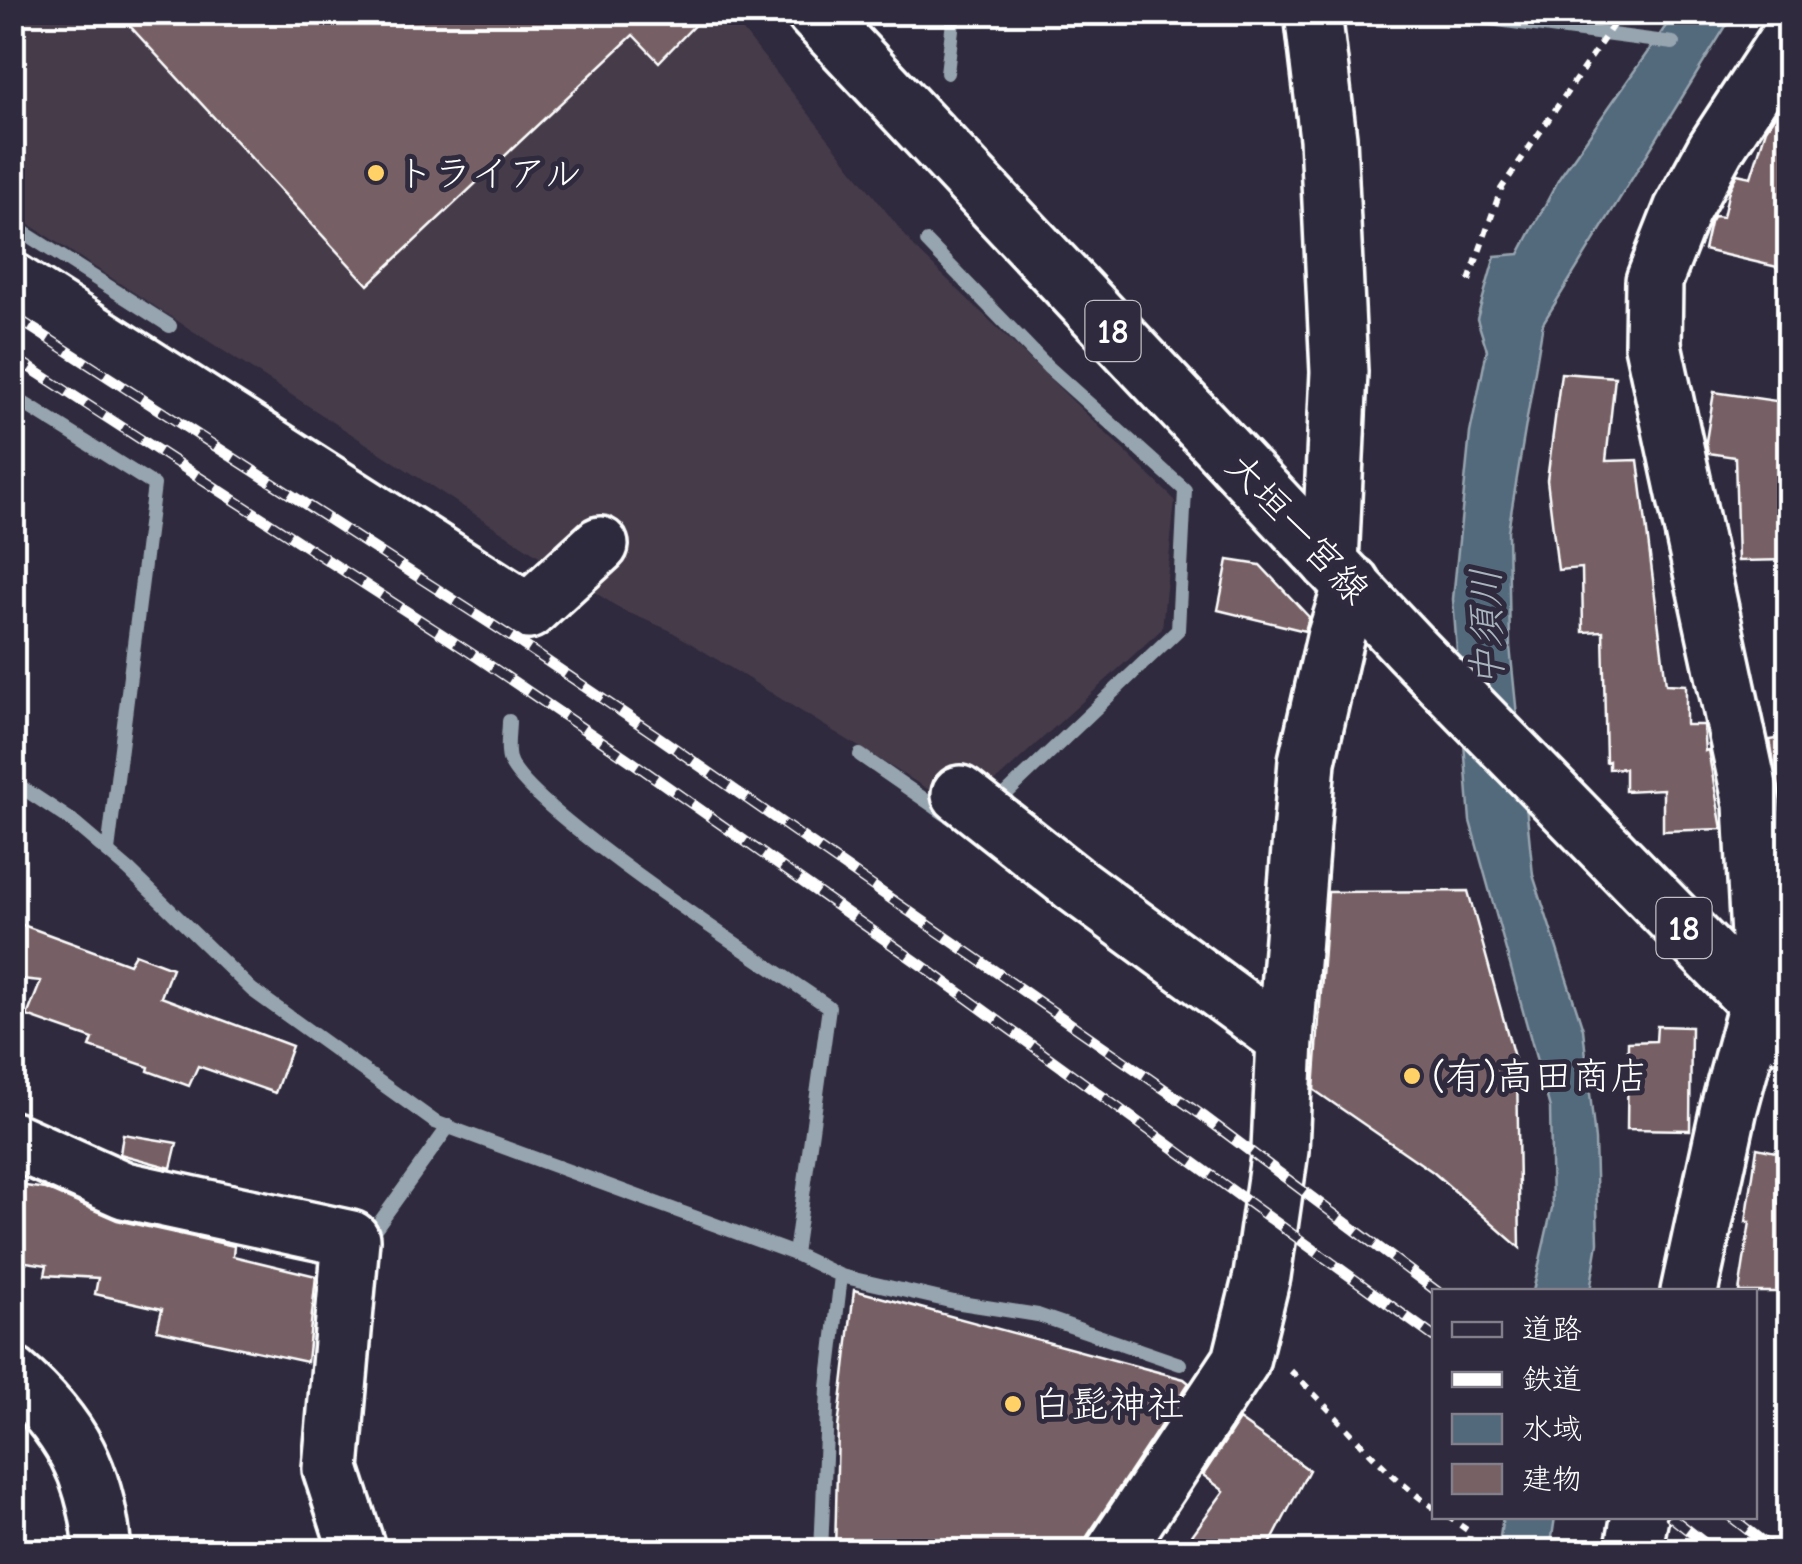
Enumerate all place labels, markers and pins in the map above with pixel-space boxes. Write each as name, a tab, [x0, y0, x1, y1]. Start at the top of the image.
place label: トライアル	[396, 152, 582, 196]
marker: トライアル	[365, 162, 387, 184]
place label: (有)高田商店	[1432, 1055, 1648, 1099]
marker: (有)高田商店	[1401, 1065, 1423, 1087]
place label: 白髭神社	[1033, 1383, 1185, 1427]
marker: 白髭神社	[1002, 1393, 1024, 1415]

